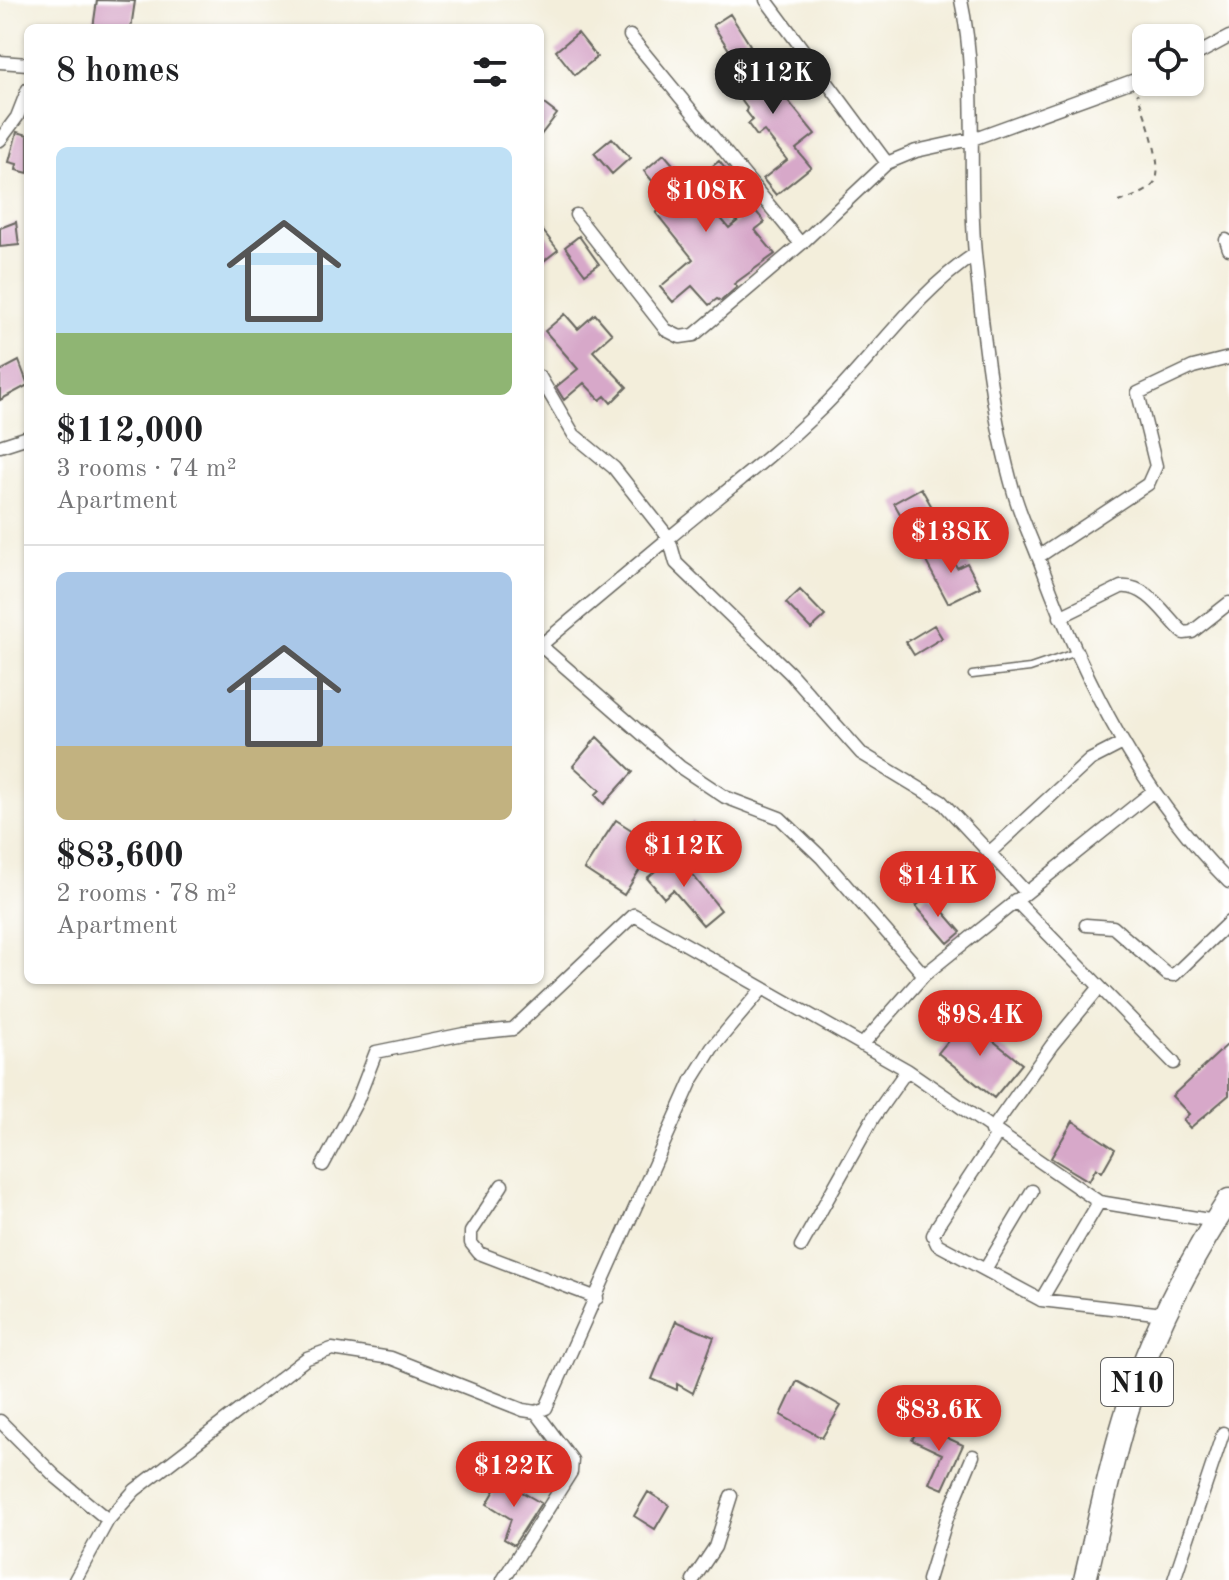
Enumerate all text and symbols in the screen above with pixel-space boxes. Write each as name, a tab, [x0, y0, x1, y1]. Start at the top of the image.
map controls	[1132, 24, 1204, 96]
button: locate	[1132, 24, 1204, 96]
pin: $112K	[717, 48, 829, 116]
icon: filters	[468, 50, 512, 94]
text: 8 homes	[56, 55, 179, 89]
text: $112K	[733, 61, 813, 87]
pin: $108K	[650, 166, 762, 234]
text: $108K	[666, 179, 746, 205]
icon: home	[212, 199, 356, 343]
text: $112,000	[56, 415, 204, 449]
text: 3 rooms · 74 m²	[56, 456, 237, 482]
text: Apartment	[56, 488, 178, 514]
pin: $138K	[895, 507, 1007, 575]
text: $138K	[911, 520, 991, 546]
icon: home	[212, 624, 356, 768]
pin: $112K	[628, 821, 740, 889]
text: $112K	[644, 834, 724, 860]
text: $83,600	[56, 840, 184, 874]
pin: $141K	[882, 851, 994, 919]
text: $141K	[898, 864, 978, 890]
text: 2 rooms · 78 m²	[56, 881, 237, 907]
text: Apartment	[56, 913, 178, 939]
pin: $98.4K	[915, 990, 1045, 1058]
text: $98.4K	[936, 1003, 1024, 1029]
road number: N10	[1101, 1358, 1173, 1406]
pin: $83.6K	[874, 1385, 1004, 1453]
text: $83.6K	[895, 1398, 983, 1424]
pin: $122K	[458, 1441, 570, 1509]
text: $122K	[474, 1454, 554, 1480]

